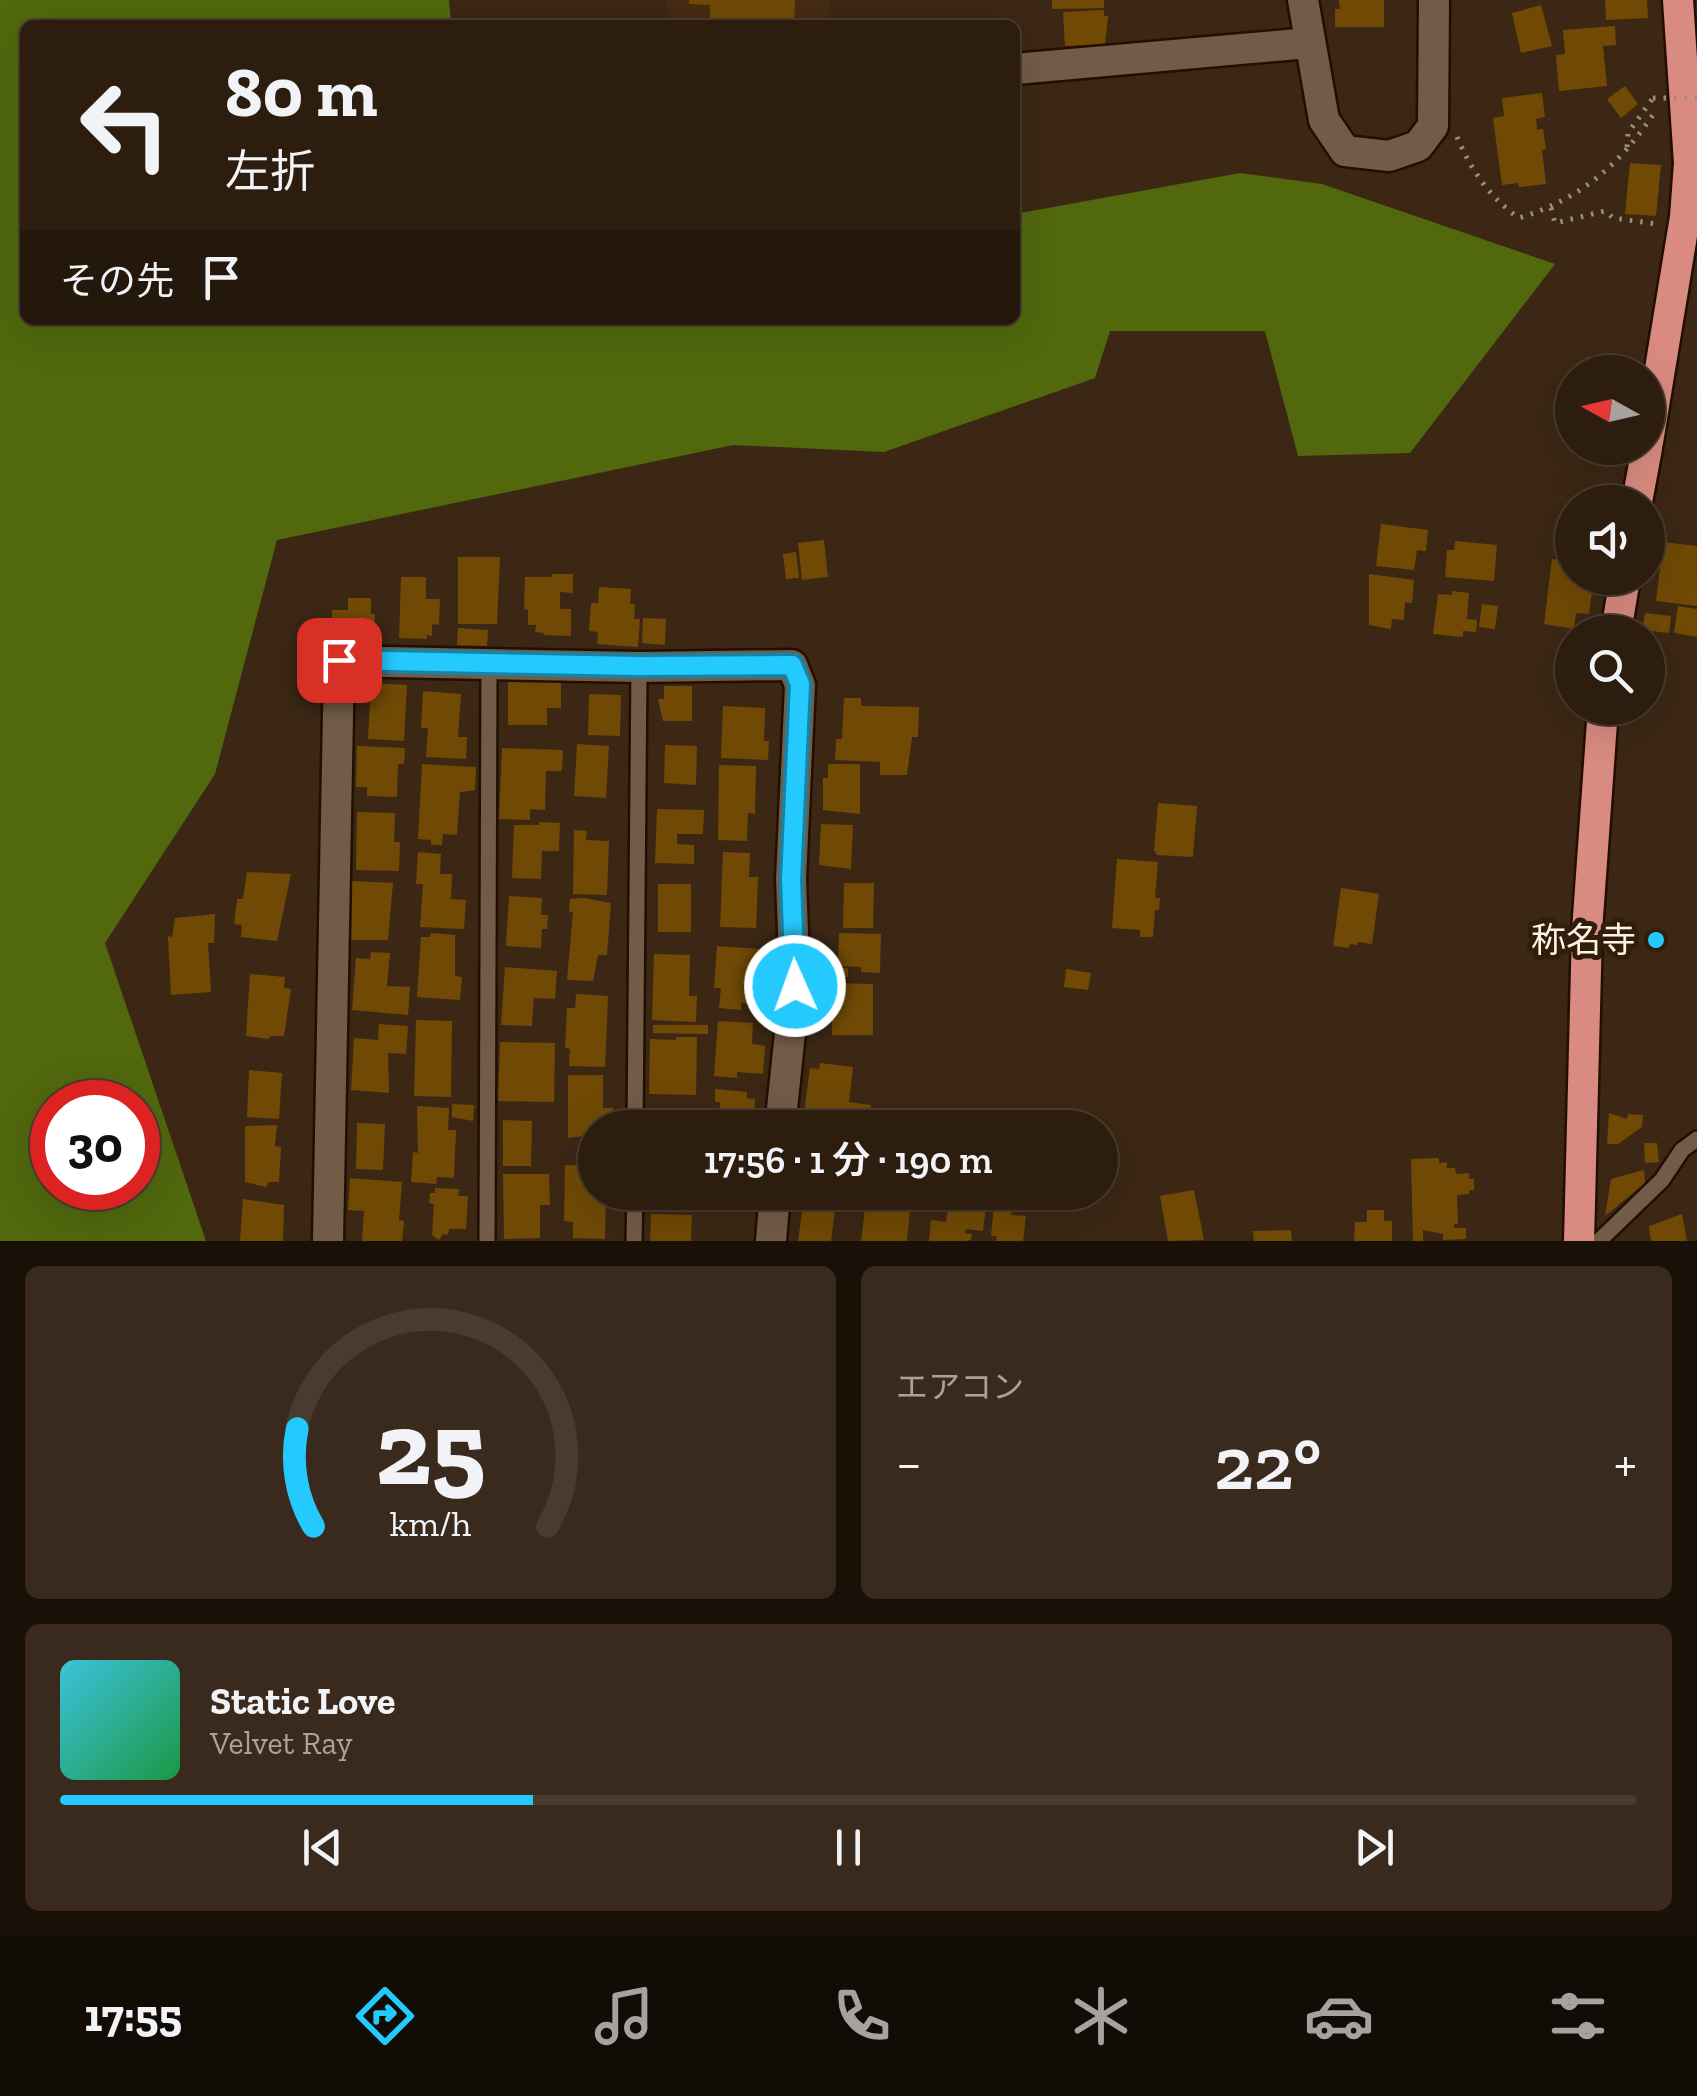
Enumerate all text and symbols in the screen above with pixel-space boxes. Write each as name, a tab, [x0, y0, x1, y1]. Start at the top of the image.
text: 80 m	[225, 50, 377, 134]
icon: left	[60, 60, 190, 190]
text: 左折	[225, 145, 315, 199]
icon: arrive	[194, 250, 249, 305]
text: その先	[60, 258, 174, 304]
north arrow	[1555, 355, 1665, 465]
map controls	[1555, 355, 1665, 725]
button: sound	[1555, 485, 1665, 595]
button: search	[1555, 615, 1665, 725]
pin	[297, 618, 382, 703]
icon: arrive	[312, 633, 367, 688]
place label: 称名寺	[1531, 919, 1636, 961]
marker: 称名寺	[1645, 929, 1667, 951]
position arrow	[743, 934, 847, 1038]
speed limit sign: 30	[30, 1080, 160, 1210]
text: 17:56 · 1 分 · 190 m	[704, 1137, 992, 1183]
text: エアコン	[896, 1368, 1024, 1406]
text: 25	[375, 1386, 486, 1511]
text: 22°	[1214, 1418, 1322, 1508]
text: −	[896, 1430, 922, 1496]
text: +	[1614, 1430, 1637, 1496]
text: km/h	[390, 1502, 471, 1545]
text: Static Love	[210, 1678, 395, 1724]
text: Velvet Ray	[210, 1724, 353, 1762]
icon: previous	[295, 1820, 350, 1875]
icon: pause	[821, 1820, 876, 1875]
icon: next	[1347, 1820, 1402, 1875]
icon: directions	[350, 1981, 420, 2051]
icon: music	[589, 1981, 659, 2051]
icon: phone	[827, 1981, 897, 2051]
icon: climate	[1066, 1981, 1136, 2051]
icon: car	[1304, 1981, 1374, 2051]
icon: filters	[1543, 1981, 1613, 2051]
text: 17:55	[84, 1989, 182, 2043]

